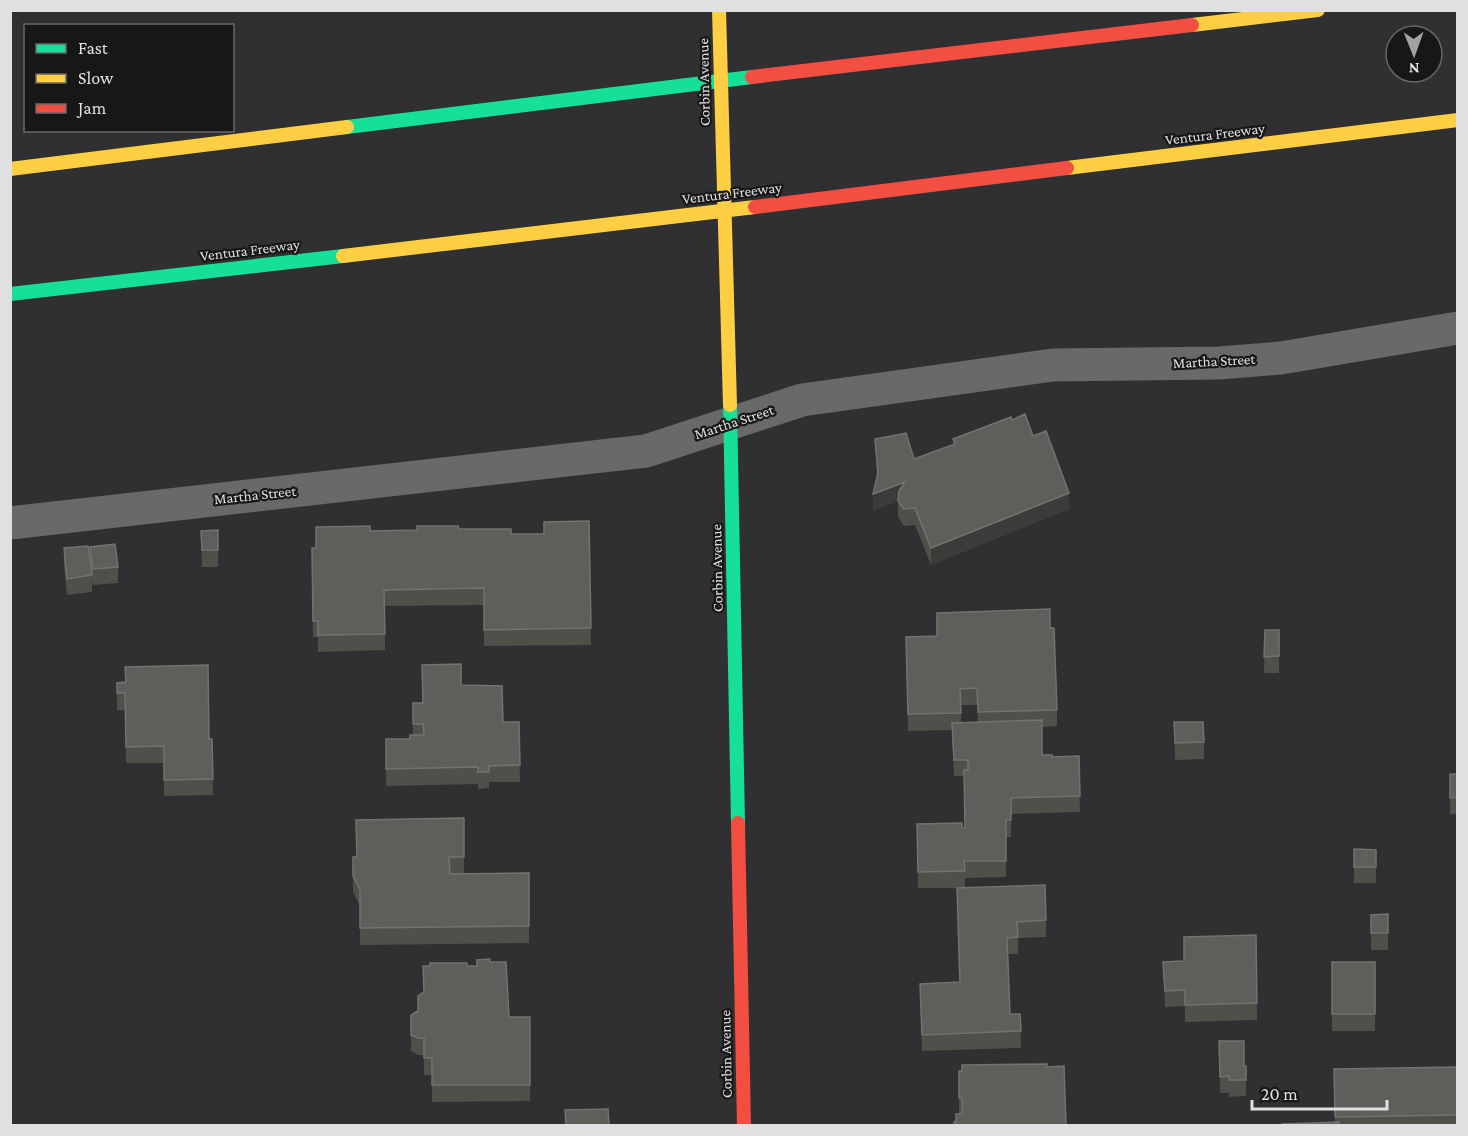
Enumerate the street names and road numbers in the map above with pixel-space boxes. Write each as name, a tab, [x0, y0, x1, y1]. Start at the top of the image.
street label: Corbin Avenue	[695, 37, 713, 126]
street label: Ventura Freeway	[1164, 120, 1266, 149]
street label: Ventura Freeway	[681, 179, 783, 208]
street label: Ventura Freeway	[199, 236, 301, 265]
street label: Martha Street	[1172, 351, 1257, 371]
street label: Martha Street	[692, 401, 777, 442]
street label: Martha Street	[213, 483, 298, 507]
street label: Corbin Avenue	[708, 523, 726, 612]
street label: Corbin Avenue	[717, 1009, 735, 1098]

